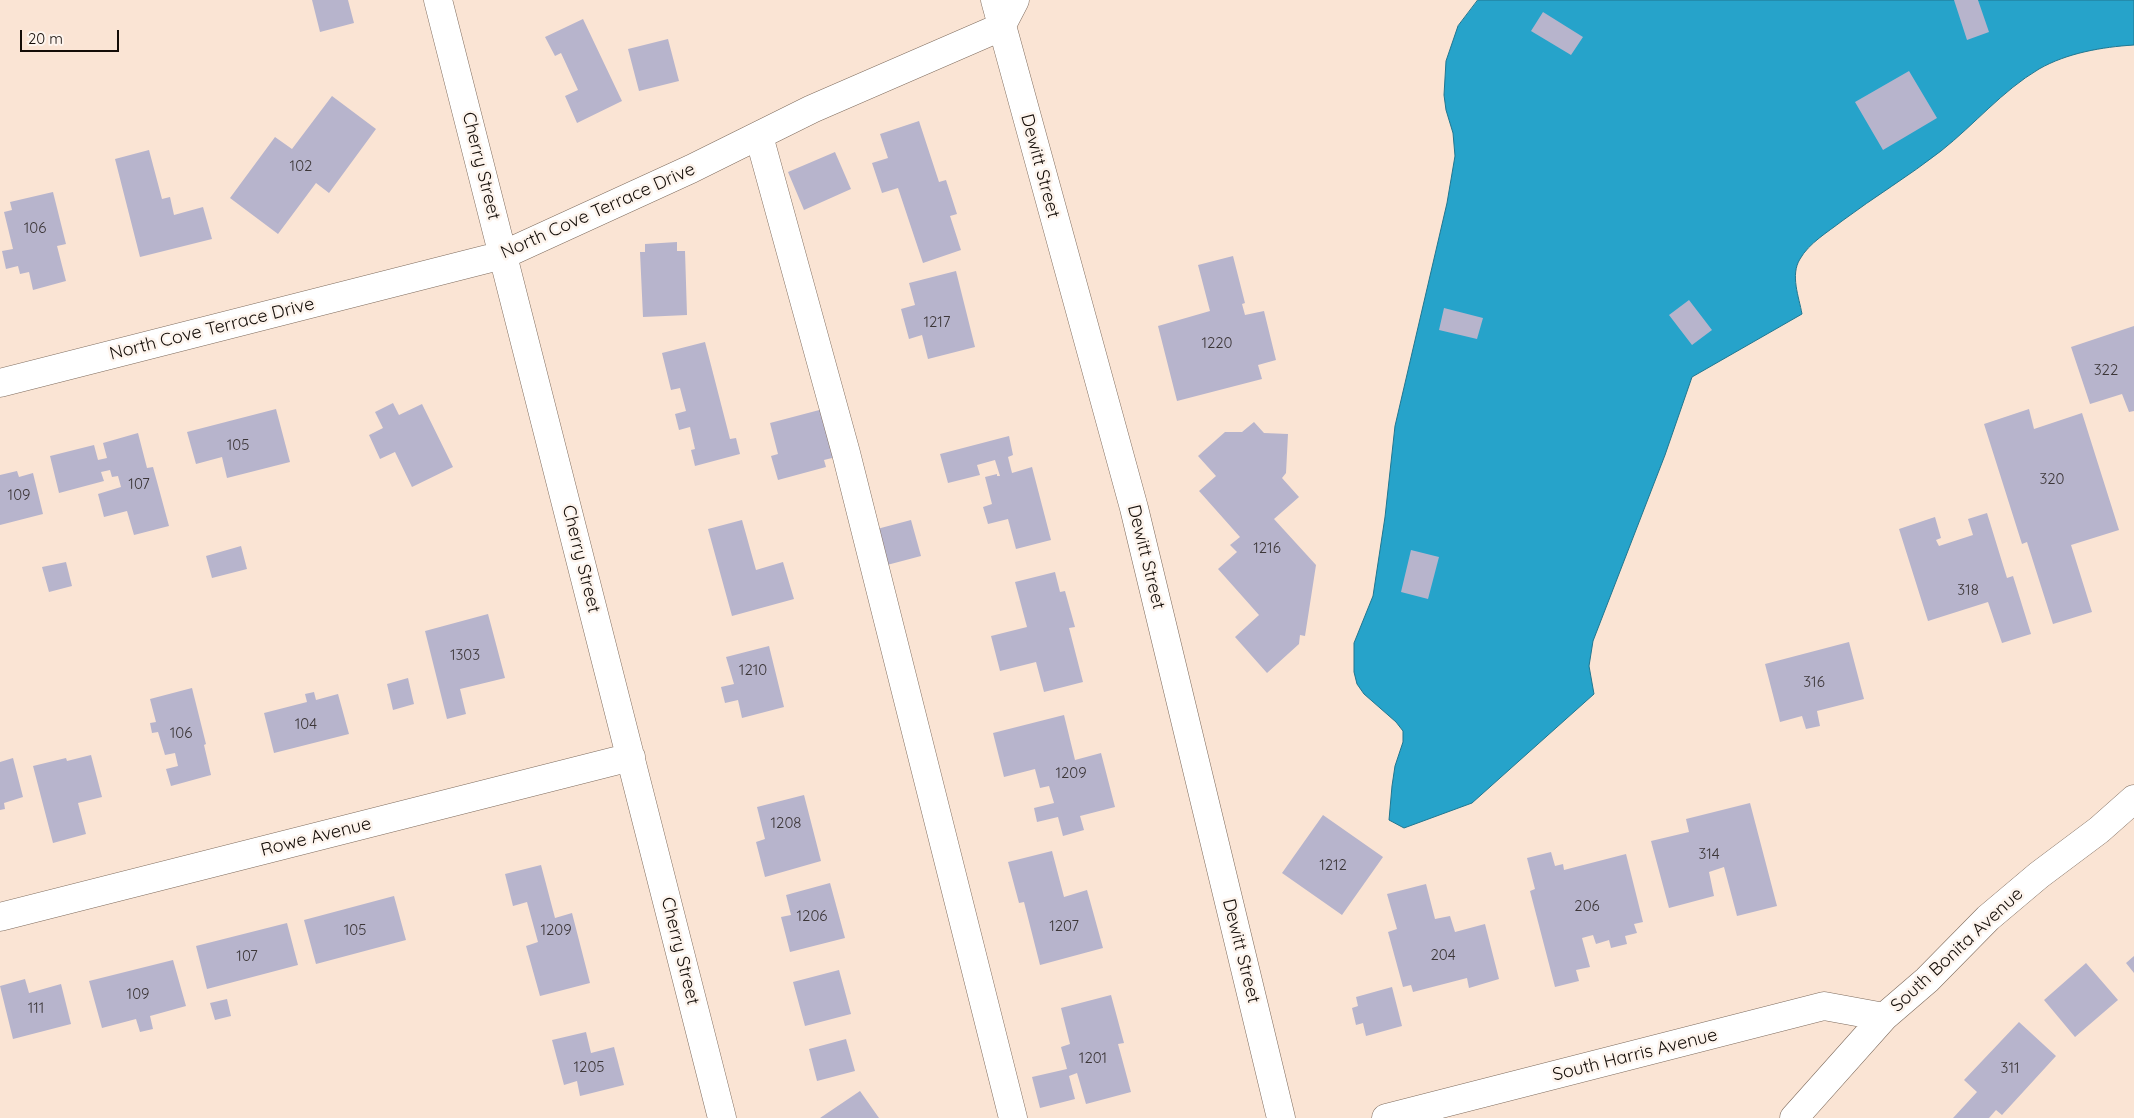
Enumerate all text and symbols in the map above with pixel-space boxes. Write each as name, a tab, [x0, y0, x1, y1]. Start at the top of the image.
scale bar	[22, 20, 121, 52]
text: 20 m	[28, 29, 63, 48]
street label: Cherry Street	[457, 110, 505, 222]
street label: Dewitt Street	[1016, 112, 1064, 220]
house number: 102	[290, 157, 312, 175]
street label: North Cove Terrace Drive	[498, 158, 698, 264]
house number: 106	[24, 219, 46, 237]
street label: North Cove Terrace Drive	[107, 293, 317, 365]
house number: 1217	[923, 313, 951, 331]
house number: 1220	[1201, 334, 1233, 352]
house number: 322	[2094, 361, 2118, 379]
house number: 105	[227, 436, 249, 454]
house number: 320	[2039, 470, 2065, 488]
house number: 107	[128, 475, 150, 493]
house number: 109	[8, 486, 30, 504]
street label: Dewitt Street	[1123, 502, 1169, 612]
street label: Cherry Street	[557, 503, 605, 615]
house number: 1216	[1253, 539, 1281, 557]
house number: 318	[1957, 581, 1979, 599]
house number: 1303	[450, 646, 480, 664]
house number: 1210	[739, 661, 767, 679]
house number: 316	[1803, 673, 1825, 691]
house number: 104	[295, 715, 317, 733]
house number: 106	[170, 724, 192, 742]
house number: 1209	[1055, 764, 1087, 782]
street label: Rowe Avenue	[259, 813, 373, 861]
house number: 1208	[771, 814, 801, 832]
house number: 314	[1698, 845, 1720, 863]
house number: 1212	[1319, 856, 1347, 874]
street label: South Bonita Avenue	[1886, 883, 2028, 1017]
street label: Cherry Street	[656, 895, 704, 1007]
street label: Dewitt Street	[1218, 896, 1264, 1006]
house number: 206	[1574, 897, 1600, 915]
house number: 1206	[797, 907, 827, 925]
house number: 1207	[1049, 917, 1079, 935]
house number: 105	[344, 921, 366, 939]
house number: 1209	[540, 921, 572, 939]
house number: 204	[1430, 946, 1456, 964]
house number: 107	[236, 947, 258, 965]
house number: 109	[127, 985, 149, 1003]
house number: 111	[28, 999, 44, 1017]
street label: South Harris Avenue	[1550, 1024, 1720, 1086]
house number: 1201	[1079, 1049, 1107, 1067]
house number: 1205	[574, 1058, 604, 1076]
house number: 311	[2001, 1059, 2019, 1077]

